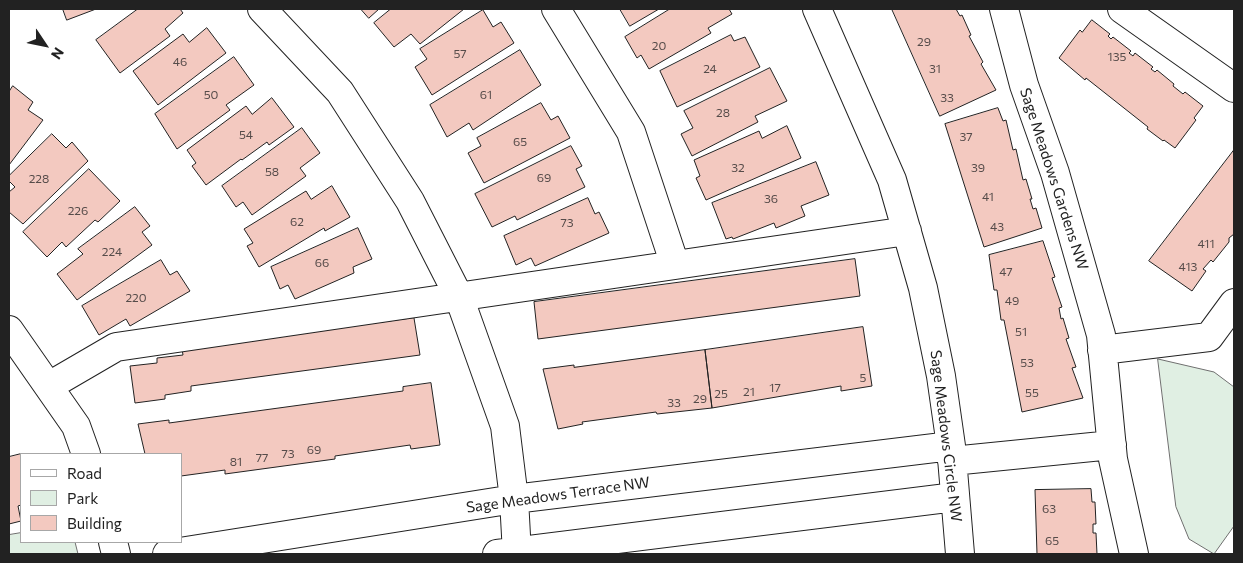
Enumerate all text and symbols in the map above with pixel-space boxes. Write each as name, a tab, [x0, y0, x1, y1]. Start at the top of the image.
north arrow	[20, 20, 70, 70]
house number: 29	[917, 35, 931, 49]
house number: 20	[652, 39, 666, 53]
text: N	[48, 45, 68, 63]
house number: 57	[453, 47, 467, 61]
house number: 135	[1108, 50, 1126, 64]
house number: 46	[173, 55, 187, 69]
house number: 24	[703, 62, 717, 76]
house number: 31	[929, 62, 941, 76]
street label: Sage Meadows Gardens NW	[1016, 86, 1092, 272]
house number: 50	[204, 88, 218, 102]
house number: 61	[480, 88, 492, 102]
house number: 33	[940, 91, 954, 105]
house number: 28	[716, 106, 730, 120]
house number: 54	[239, 128, 253, 142]
house number: 37	[959, 130, 973, 144]
house number: 65	[513, 135, 527, 149]
house number: 32	[731, 161, 745, 175]
house number: 39	[971, 161, 985, 175]
house number: 58	[265, 165, 279, 179]
house number: 69	[537, 171, 551, 185]
house number: 228	[29, 172, 49, 186]
house number: 41	[982, 190, 994, 204]
house number: 36	[764, 192, 778, 206]
house number: 226	[68, 204, 88, 218]
house number: 62	[290, 215, 304, 229]
house number: 73	[560, 216, 574, 230]
house number: 43	[990, 220, 1004, 234]
house number: 411	[1197, 237, 1215, 251]
house number: 224	[102, 245, 122, 259]
house number: 66	[315, 256, 329, 270]
house number: 413	[1179, 260, 1197, 274]
house number: 47	[999, 265, 1013, 279]
house number: 220	[125, 291, 147, 305]
house number: 49	[1005, 294, 1019, 308]
house number: 51	[1015, 325, 1027, 339]
street label: Sage Meadows Circle NW	[927, 349, 965, 523]
house number: 53	[1020, 356, 1034, 370]
house number: 5	[860, 371, 866, 385]
house number: 17	[769, 381, 781, 395]
house number: 21	[743, 385, 755, 399]
house number: 55	[1025, 386, 1039, 400]
house number: 25	[714, 387, 728, 401]
house number: 29	[693, 392, 707, 406]
house number: 33	[667, 396, 681, 410]
house number: 69	[307, 443, 321, 457]
house number: 73	[281, 447, 295, 461]
house number: 77	[256, 451, 268, 465]
legend	[20, 453, 182, 543]
house number: 81	[230, 455, 242, 469]
text: Road	[67, 464, 102, 482]
street label: Sage Meadows Terrace NW	[465, 473, 651, 517]
text: Park	[67, 489, 98, 507]
house number: 63	[1042, 502, 1056, 516]
text: Building	[67, 514, 122, 532]
house number: 65	[1045, 534, 1059, 548]

